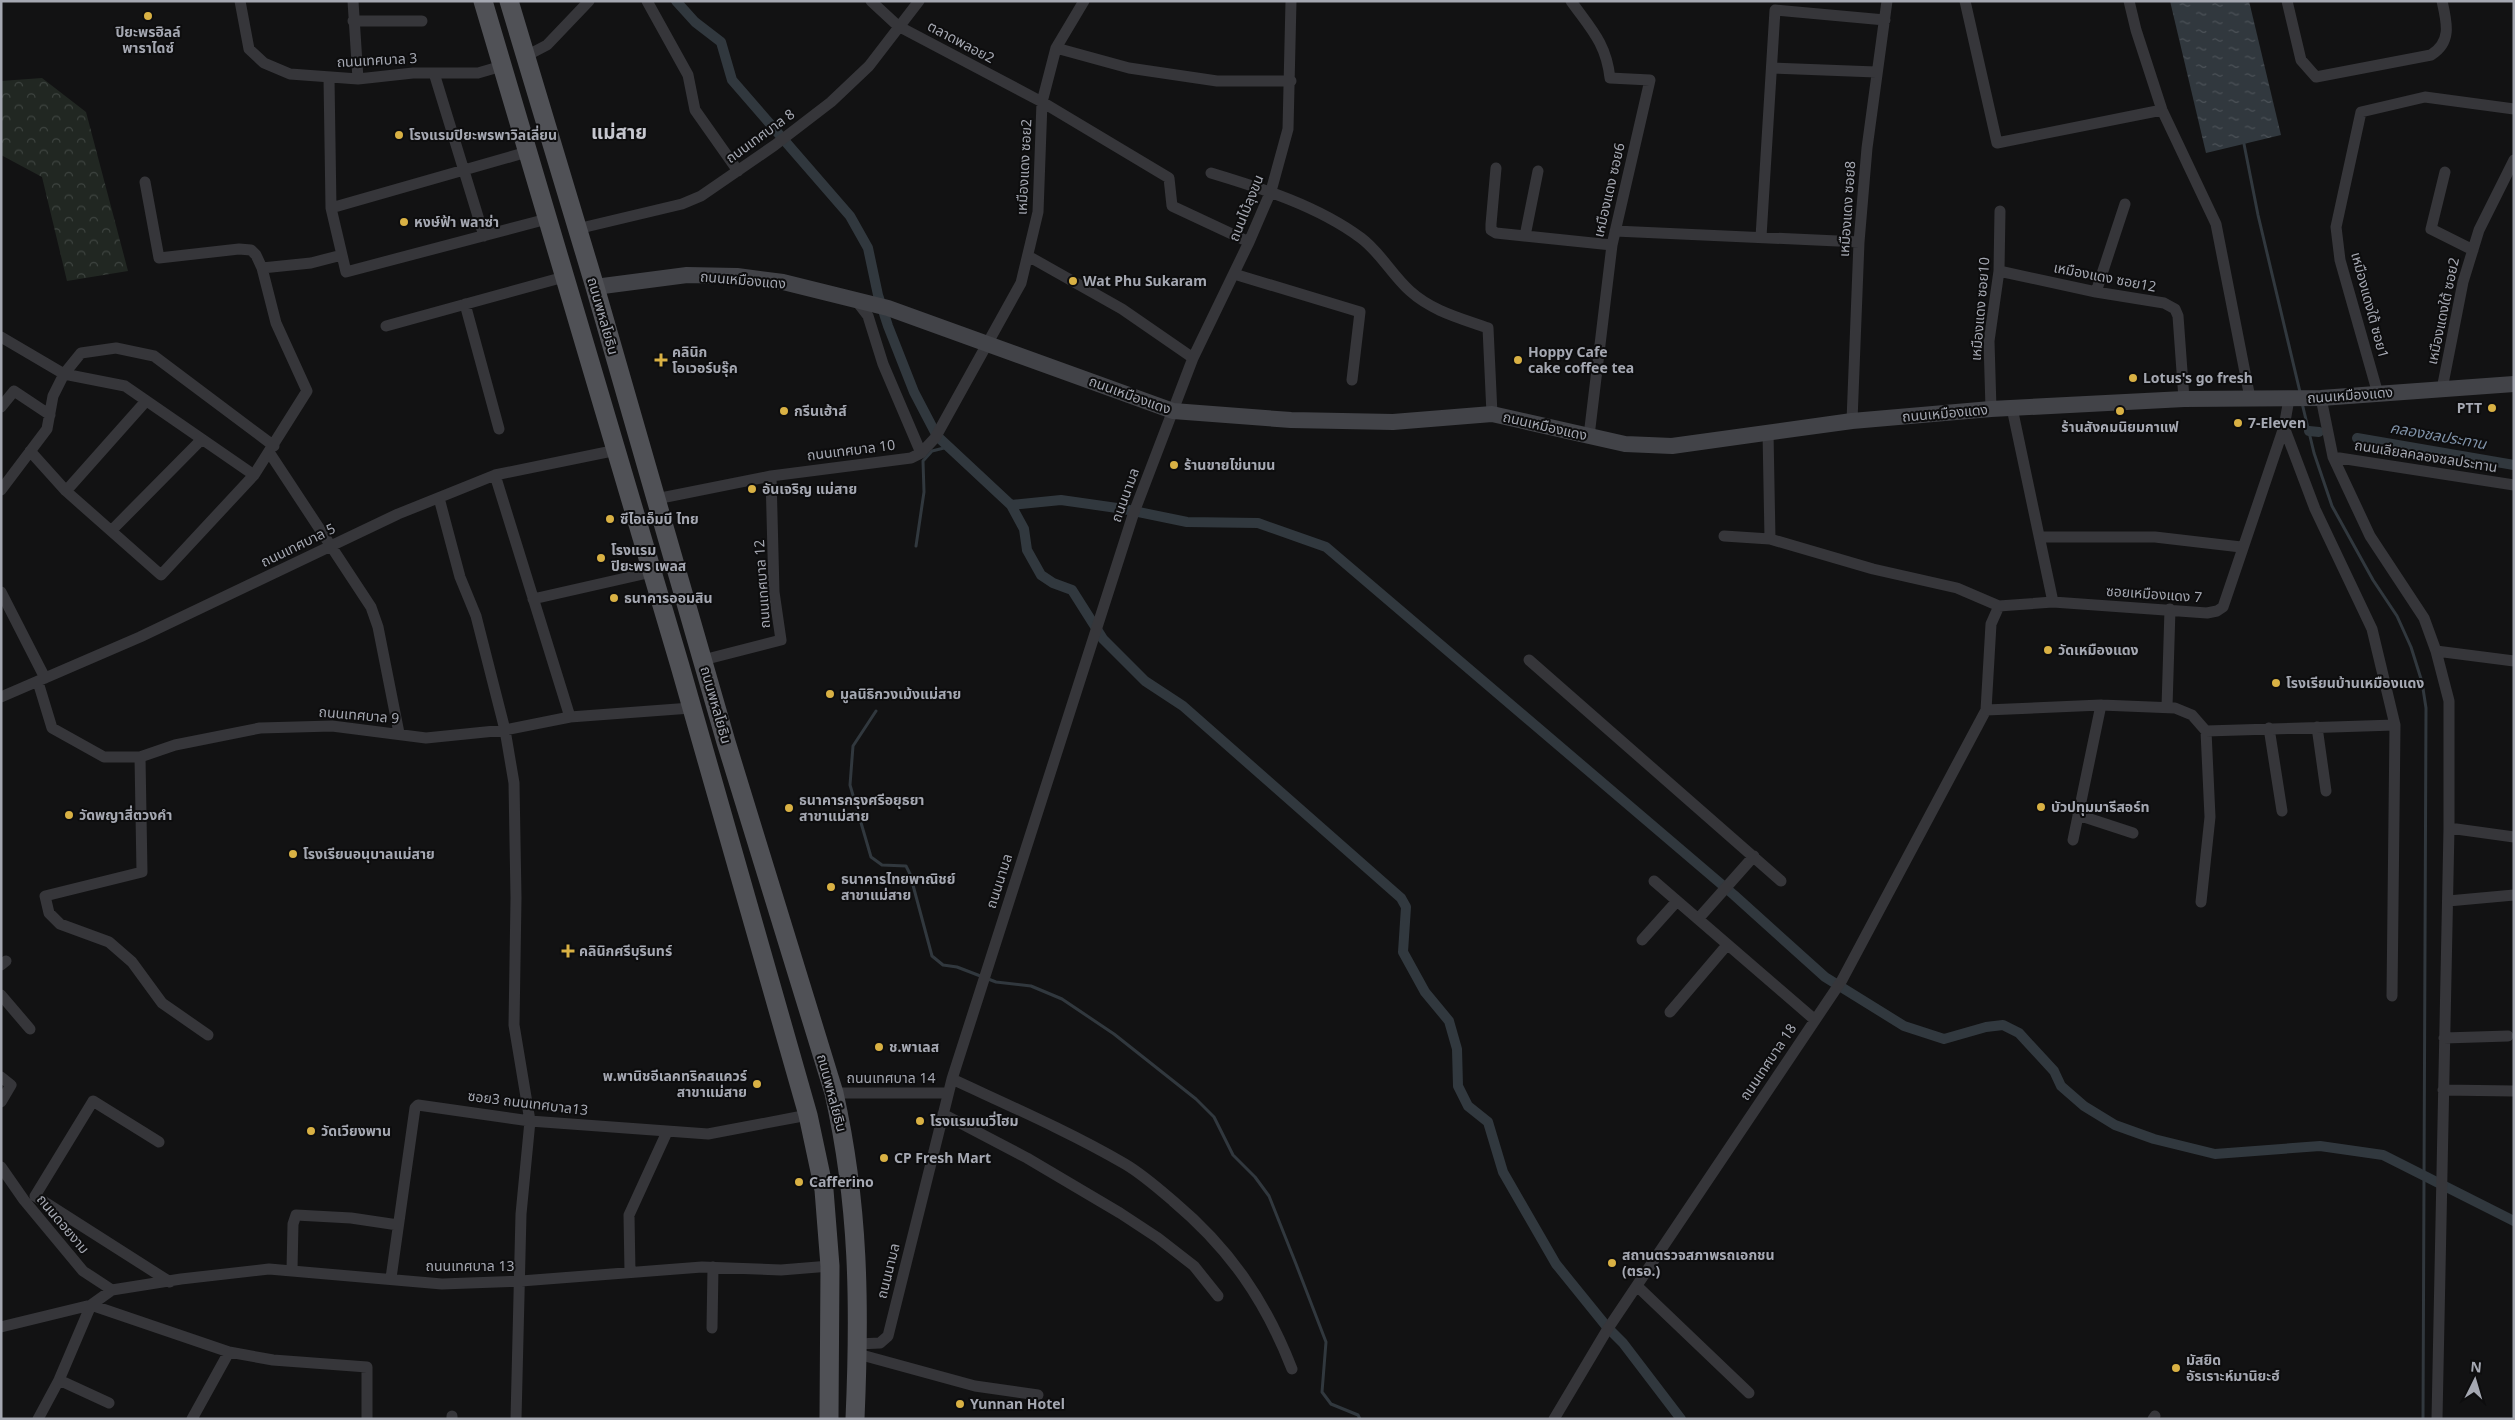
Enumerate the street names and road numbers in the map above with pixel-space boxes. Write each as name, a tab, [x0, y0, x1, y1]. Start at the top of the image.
street label: ตลาดพลอย2	[924, 16, 998, 67]
street label: ถนนเทศบาล 3	[336, 48, 418, 71]
street label: ถนนเทศบาล 8	[721, 104, 798, 167]
street label: เหมืองแดง ซอย2	[1011, 118, 1036, 216]
street label: เหมืองแดง ซอย6	[1588, 141, 1629, 239]
street label: เหมืองแดง ซอย8	[1834, 160, 1859, 258]
street label: ถนนไม้ลุงขน	[1224, 172, 1267, 244]
street label: เหมืองแดงใต้ ซอย1	[2347, 250, 2394, 360]
street label: เหมืองแดง ซอย10	[1965, 256, 1994, 362]
street label: เหมืองแดงใต้ ซอย2	[2422, 256, 2463, 366]
street label: เหมืองแดง ซอย12	[2052, 257, 2158, 296]
street label: ถนนเหมืองแดง	[699, 266, 787, 293]
street label: ถนนพหลโยธิน	[583, 275, 624, 357]
street label: ถนนเหมืองแดง	[1086, 371, 1174, 418]
street label: ถนนเหมืองแดง	[2306, 382, 2394, 407]
street label: ถนนเหมืองแดง	[1901, 399, 1989, 426]
street label: ถนนเหมืองแดง	[1501, 407, 1589, 444]
street label: ถนนเทศบาล 10	[806, 435, 896, 464]
street label: ถนนเลียลคลองชลประทาน	[2353, 435, 2499, 476]
street label: ถนนนามล	[1106, 465, 1143, 525]
street label: ถนนเทศบาล 5	[257, 518, 338, 571]
street label: ถนนเทศบาล 12	[749, 539, 774, 629]
street label: ซอยเหมืองแดง 7	[2105, 581, 2203, 606]
street label: ถนนพหลโยธิน	[696, 664, 737, 746]
street label: ถนนเทศบาล 9	[318, 702, 400, 727]
street label: ถนนนามล	[981, 851, 1016, 911]
street label: ถนนเทศบาล 18	[1735, 1020, 1800, 1104]
street label: ถนนพหลโยธิน	[813, 1052, 852, 1134]
street label: ถนนเทศบาล 14	[847, 1068, 935, 1087]
street label: ซอย3 ถนนเทศบาล13	[467, 1086, 589, 1119]
street label: ถนนดอยงาม	[33, 1190, 94, 1258]
street label: ถนนนามล	[871, 1241, 904, 1301]
street label: ถนนเทศบาล 13	[426, 1256, 514, 1275]

